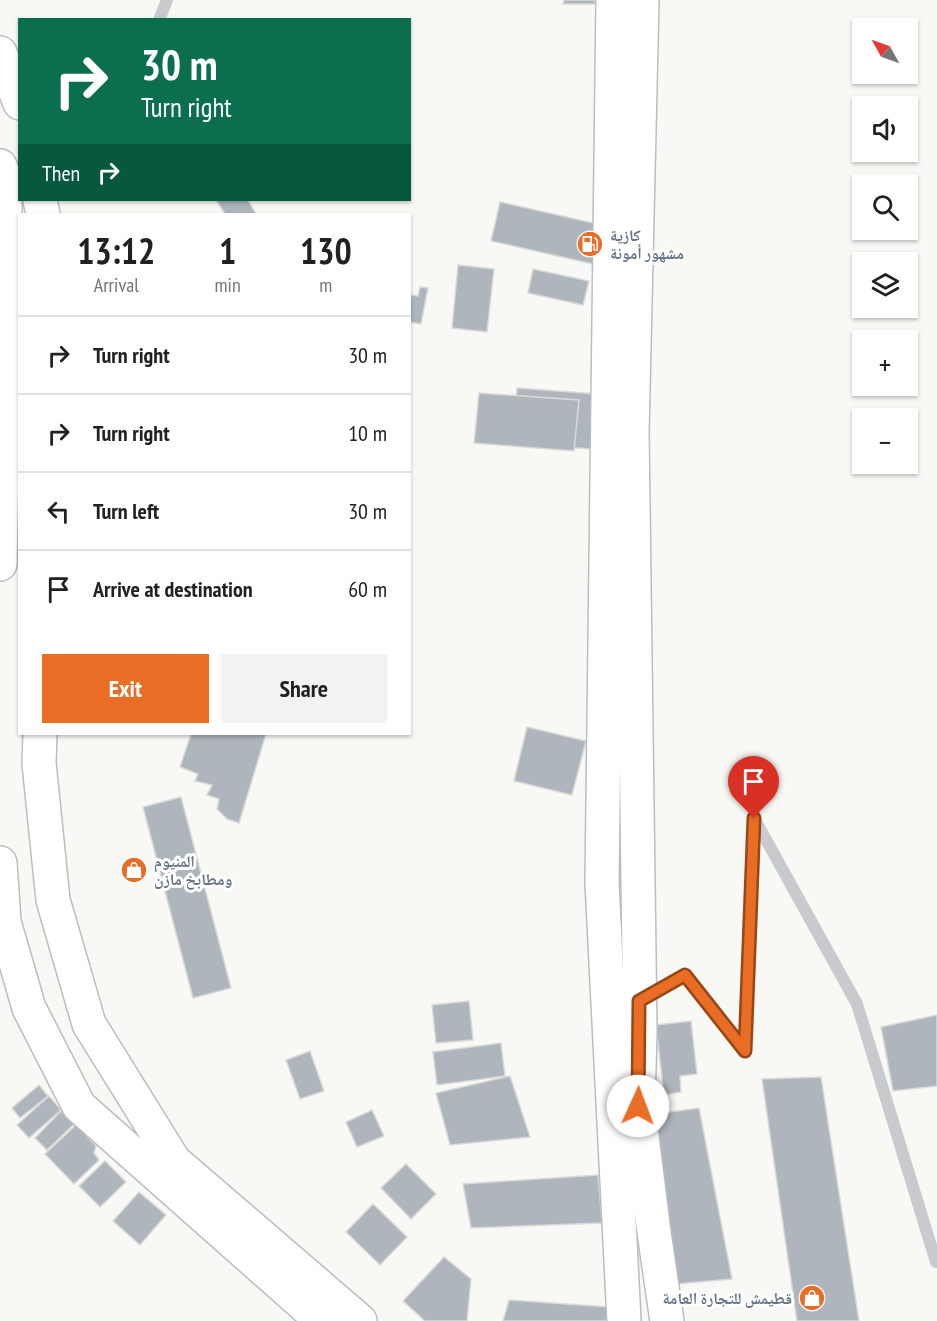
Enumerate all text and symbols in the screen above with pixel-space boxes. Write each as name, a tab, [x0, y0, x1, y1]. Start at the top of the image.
north arrow	[852, 18, 918, 84]
map controls	[852, 18, 918, 474]
text: 30 m	[141, 37, 218, 92]
icon: right	[42, 42, 120, 120]
text: Turn right	[141, 90, 232, 124]
button: sound	[852, 96, 918, 162]
icon: right	[92, 156, 125, 189]
text: Then	[42, 159, 80, 187]
button: search	[852, 174, 918, 240]
place label: كازية مشهور أمونة	[610, 225, 684, 263]
text: 13:12	[77, 227, 155, 274]
text: 1	[219, 227, 236, 274]
text: 130	[300, 227, 352, 274]
fuel station icon: كازية مشهور أمونة	[575, 229, 605, 259]
button: layers	[852, 252, 918, 318]
text: Arrival	[94, 272, 139, 298]
text: min	[215, 272, 241, 298]
text: m	[319, 272, 332, 298]
button: +	[852, 330, 918, 396]
icon: right	[42, 339, 75, 372]
text: Turn right	[93, 341, 170, 369]
text: 30 m	[348, 341, 387, 369]
button: −	[852, 408, 918, 474]
icon: right	[42, 417, 75, 450]
text: Turn right	[93, 419, 170, 447]
text: 10 m	[348, 419, 387, 447]
icon: left	[42, 495, 75, 528]
text: Turn left	[93, 497, 159, 525]
text: 30 m	[348, 497, 387, 525]
icon: arrive	[42, 573, 75, 606]
text: Arrive at destination	[93, 575, 253, 603]
text: 60 m	[348, 575, 387, 603]
button: Exit	[42, 654, 209, 723]
button: Share	[221, 654, 387, 723]
pin	[728, 756, 779, 818]
icon: arrive	[737, 765, 770, 798]
place label: المنيوم ومطابخ مازن	[154, 851, 233, 890]
shop icon: المنيوم ومطابخ مازن	[119, 855, 149, 885]
position arrow	[606, 1074, 670, 1138]
shop icon: قطيمش للتجارة العامة	[797, 1283, 827, 1313]
place label: قطيمش للتجارة العامة	[662, 1288, 792, 1308]

